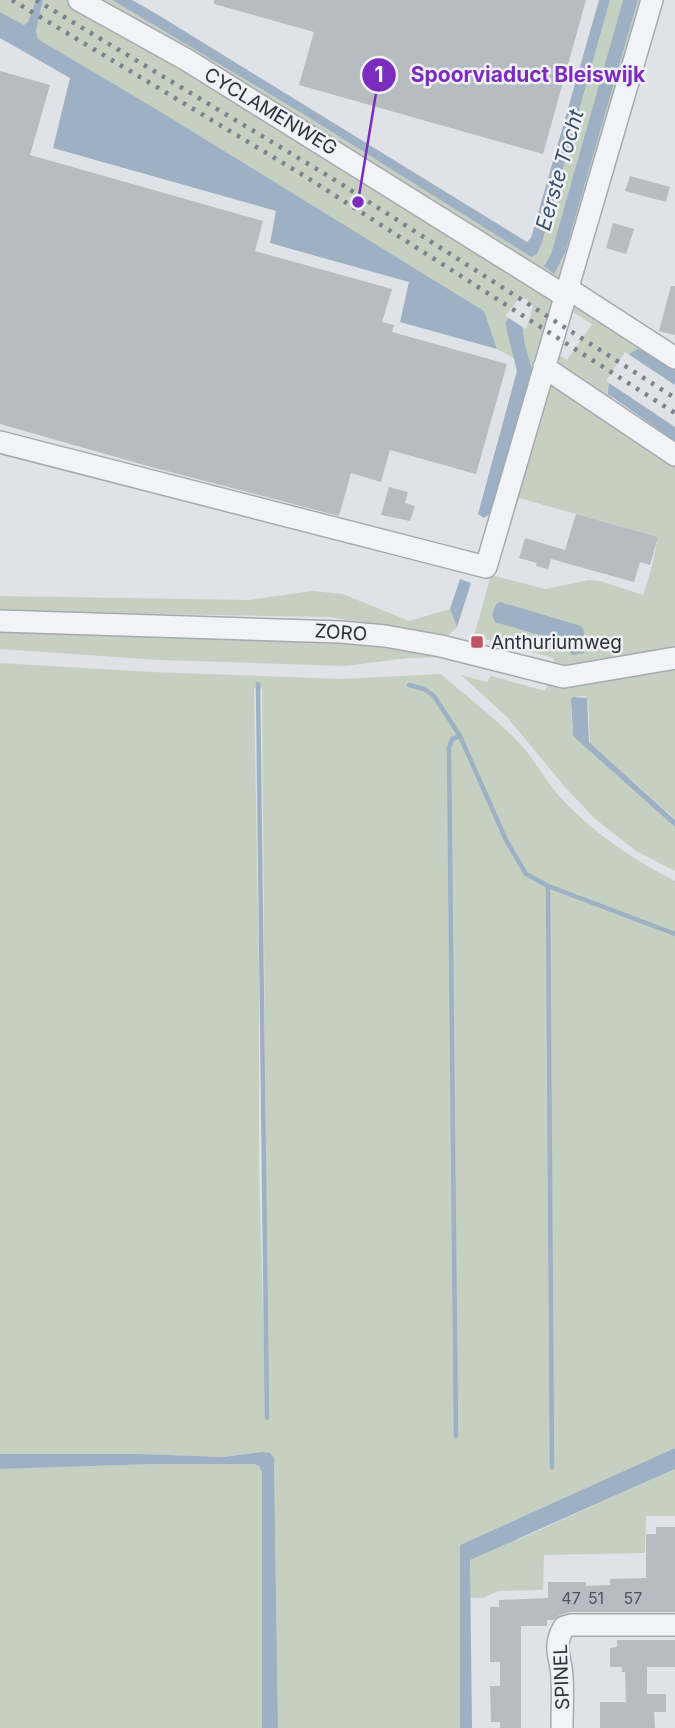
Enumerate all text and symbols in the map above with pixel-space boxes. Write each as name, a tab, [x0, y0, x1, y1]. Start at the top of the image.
callout: Spoorviaduct Bleiswijk	[362, 54, 659, 96]
text: 1	[374, 62, 384, 87]
text: Spoorviaduct Bleiswijk	[411, 62, 646, 87]
street label: CYCLAMENWEG	[200, 63, 341, 160]
water label: Eerste Tocht	[530, 106, 589, 233]
street label: ZORO	[314, 619, 368, 646]
place label: Anthuriumweg	[491, 631, 622, 654]
marker: Anthuriumweg	[469, 634, 485, 650]
house number: 47	[561, 1588, 581, 1608]
house number: 51	[588, 1588, 604, 1608]
house number: 57	[624, 1588, 642, 1608]
street label: SPINEL	[549, 1644, 574, 1710]

